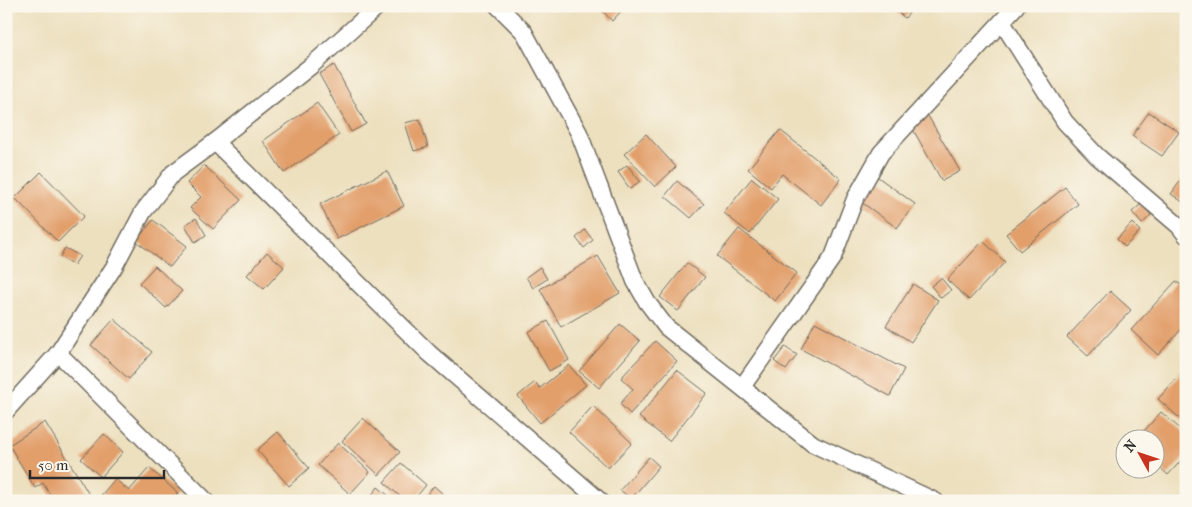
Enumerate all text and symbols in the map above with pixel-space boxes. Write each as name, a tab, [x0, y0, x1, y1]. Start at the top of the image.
north arrow	[1114, 430, 1164, 480]
text: N	[1120, 436, 1141, 455]
scale bar	[30, 447, 164, 479]
text: 50 m	[38, 456, 69, 474]

